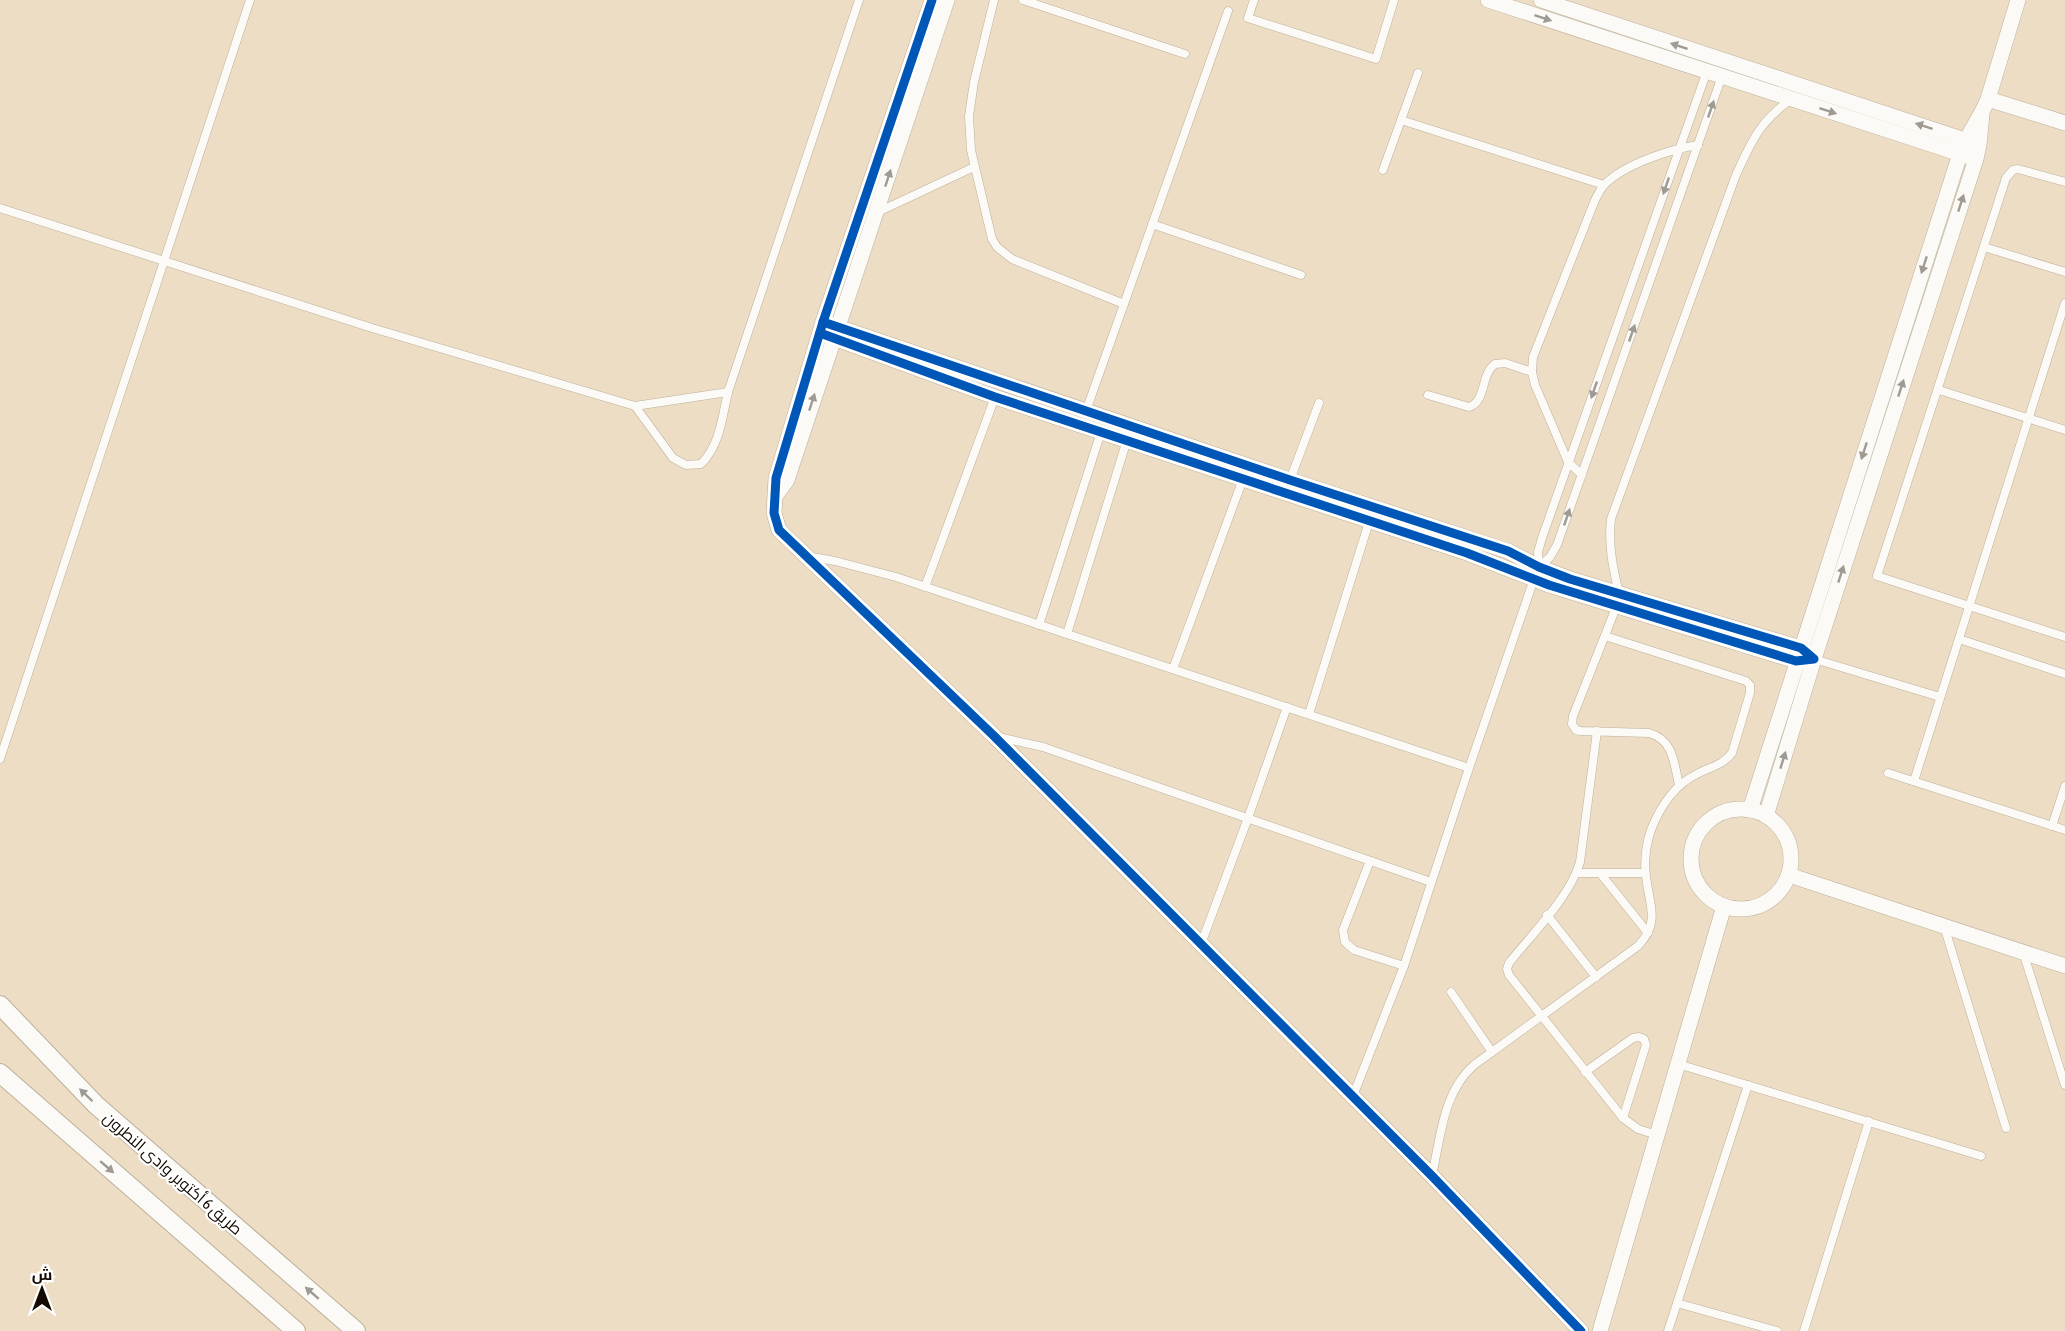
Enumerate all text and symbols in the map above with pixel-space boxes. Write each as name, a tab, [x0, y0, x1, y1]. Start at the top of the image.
one-way arrow	[1534, 14, 1552, 23]
one-way arrow	[1670, 40, 1688, 50]
one-way arrow	[1706, 100, 1716, 118]
one-way arrow	[1819, 107, 1837, 117]
one-way arrow	[1915, 121, 1933, 130]
one-way arrow	[884, 169, 894, 187]
one-way arrow	[1661, 177, 1671, 195]
one-way arrow	[1957, 194, 1967, 212]
one-way arrow	[1919, 256, 1928, 274]
one-way arrow	[1627, 324, 1637, 342]
one-way arrow	[1897, 379, 1907, 397]
one-way arrow	[1589, 381, 1599, 399]
one-way arrow	[808, 393, 817, 411]
one-way arrow	[1859, 442, 1868, 460]
one-way arrow	[1563, 508, 1573, 526]
one-way arrow	[1837, 565, 1847, 583]
one-way arrow	[1779, 751, 1788, 769]
one-way arrow	[79, 1089, 93, 1103]
street label: طريق 6 أكتوبر, وادى النطرون	[99, 1108, 246, 1240]
one-way arrow	[100, 1160, 115, 1174]
north arrow	[12, 1259, 72, 1319]
text: ش	[32, 1265, 52, 1284]
one-way arrow	[305, 1287, 320, 1300]

